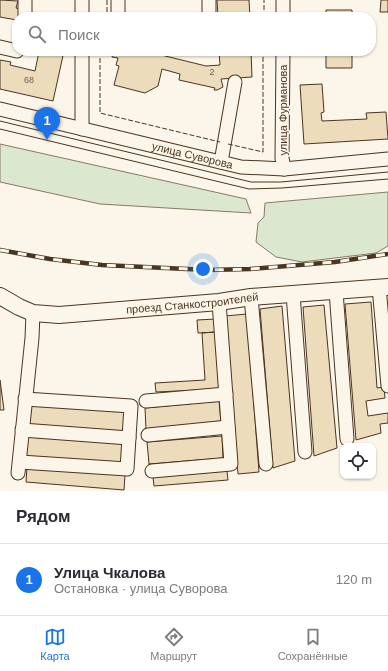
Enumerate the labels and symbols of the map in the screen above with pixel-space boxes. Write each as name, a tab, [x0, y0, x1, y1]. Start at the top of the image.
street label: улица Фурманова	[277, 64, 289, 155]
house number: 2	[209, 67, 215, 77]
house number: 68	[24, 75, 34, 85]
pin: 1	[34, 107, 60, 140]
street label: улица Суворова	[151, 140, 235, 171]
your location	[193, 259, 213, 279]
street label: проезд Станкостроителей	[126, 290, 259, 316]

